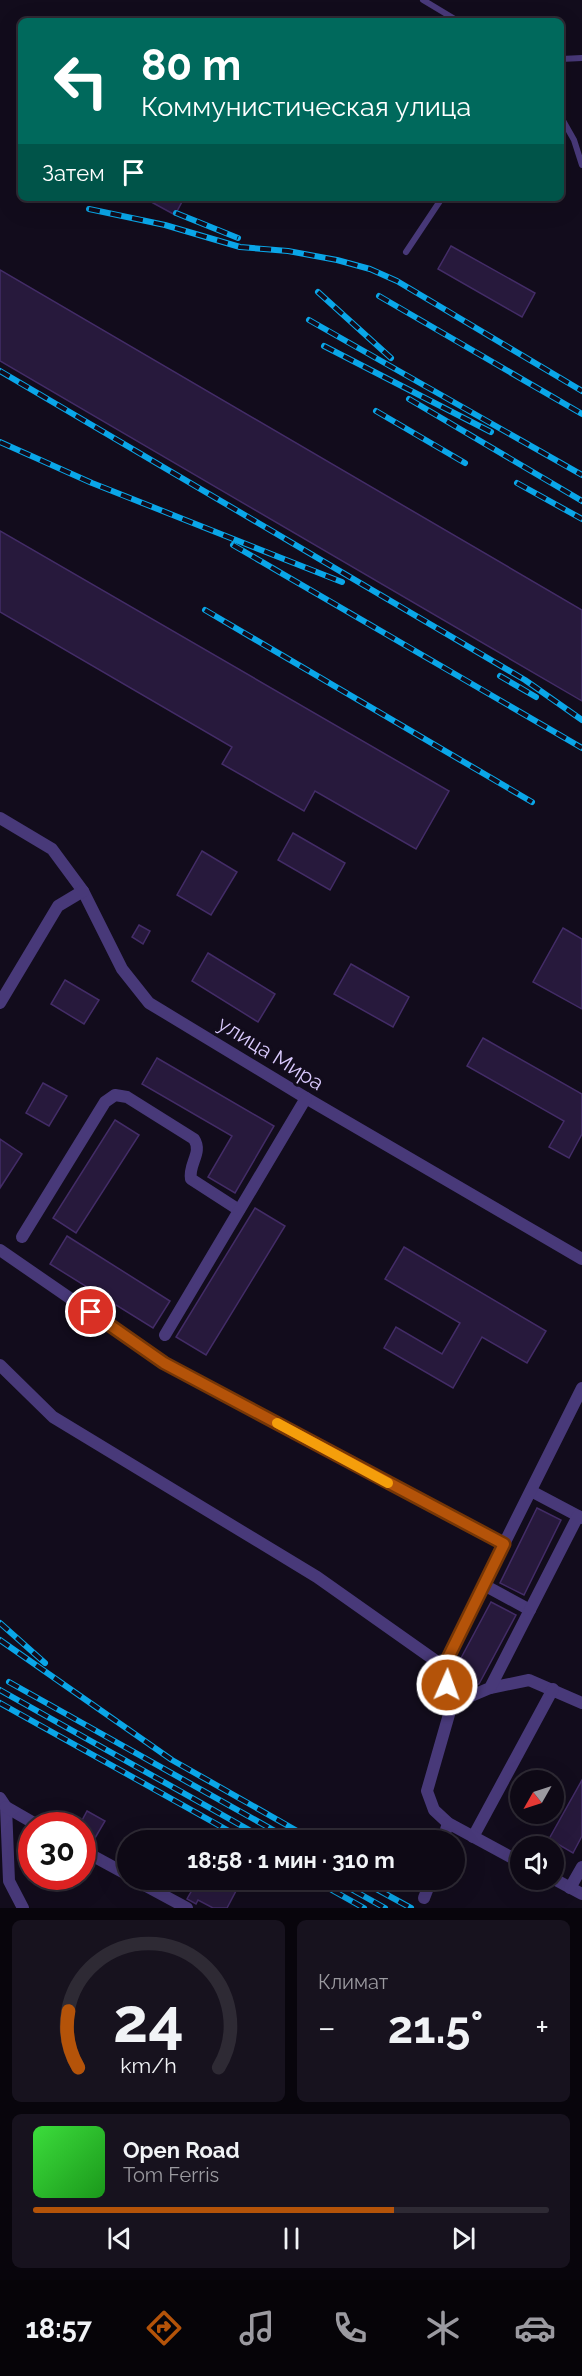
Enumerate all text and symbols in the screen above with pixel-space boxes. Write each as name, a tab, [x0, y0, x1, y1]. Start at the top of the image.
text: 80 m	[141, 41, 241, 90]
icon: left	[42, 42, 120, 120]
text: Коммунистическая улица	[141, 91, 471, 122]
icon: arrive	[117, 156, 150, 189]
text: Затем	[42, 160, 105, 186]
street label: улица Мира	[213, 1011, 329, 1095]
pin	[65, 1286, 116, 1337]
icon: arrive	[74, 1295, 107, 1328]
position arrow	[415, 1653, 479, 1717]
north arrow	[510, 1770, 564, 1824]
map controls	[510, 1770, 564, 1890]
speed limit sign: 30	[18, 1812, 96, 1890]
button: sound	[510, 1836, 564, 1890]
text: 18:58 · 1 мин · 310 m	[187, 1847, 395, 1873]
text: Климат	[318, 1970, 388, 1994]
text: 24	[113, 1983, 184, 2057]
text: 21.5°	[388, 2001, 483, 2054]
text: −	[318, 2008, 336, 2047]
text: +	[535, 2008, 549, 2047]
text: km/h	[120, 2053, 177, 2078]
text: Open Road	[123, 2137, 240, 2163]
text: Tom Ferris	[123, 2163, 219, 2187]
icon: previous	[103, 2222, 136, 2255]
icon: pause	[275, 2222, 308, 2255]
icon: next	[447, 2222, 480, 2255]
icon: directions	[143, 2307, 185, 2349]
icon: music	[236, 2307, 278, 2349]
icon: phone	[329, 2307, 371, 2349]
icon: climate	[422, 2307, 464, 2349]
icon: car	[514, 2307, 556, 2349]
text: 18:57	[25, 2313, 92, 2344]

